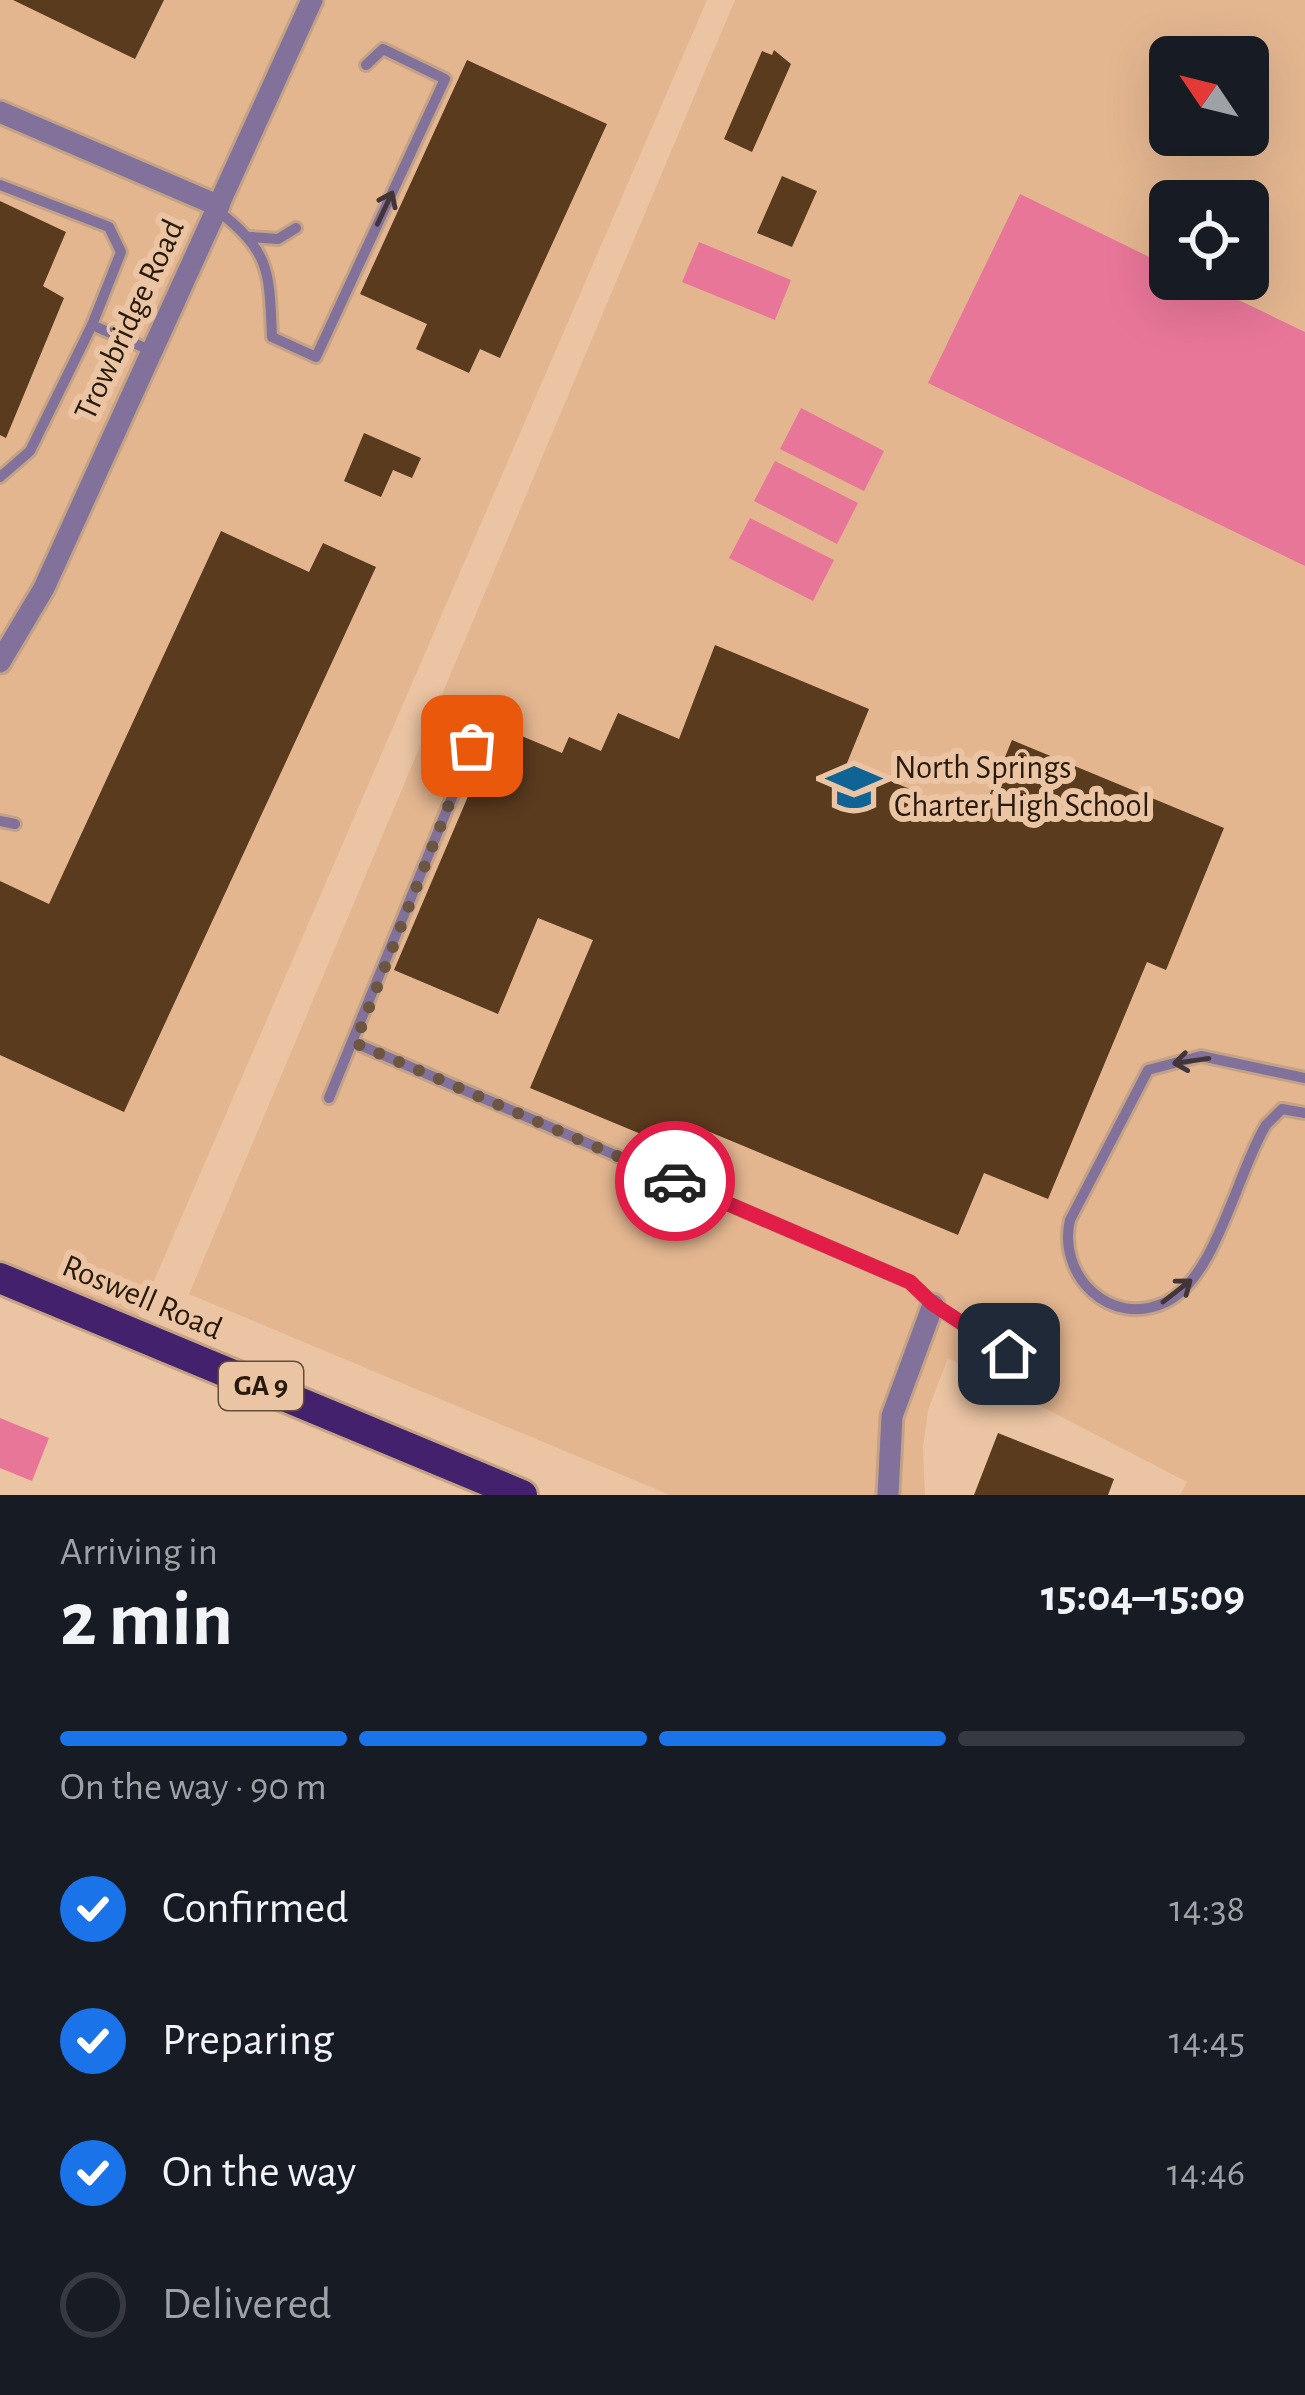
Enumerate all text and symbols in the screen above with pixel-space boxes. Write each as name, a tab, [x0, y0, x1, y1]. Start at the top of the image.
north arrow	[1149, 36, 1269, 156]
map controls	[1149, 36, 1269, 300]
button: locate	[1149, 180, 1269, 300]
one-way arrow	[375, 191, 397, 227]
street label: Trowbridge Road	[69, 215, 191, 425]
pin	[421, 695, 523, 797]
icon: bag	[439, 713, 505, 779]
place label: North Springs Charter High School	[894, 752, 1150, 823]
school or university icon: North Springs Charter High School	[825, 758, 883, 816]
one-way arrow	[1172, 1050, 1211, 1073]
courier	[615, 1121, 735, 1241]
icon: car	[642, 1148, 708, 1214]
street label: Roswell Road	[57, 1250, 227, 1346]
one-way arrow	[1160, 1279, 1192, 1305]
pin	[958, 1303, 1060, 1405]
icon: home	[976, 1321, 1042, 1387]
road number: GA 9	[219, 1362, 303, 1410]
text: Arriving in	[60, 1533, 218, 1572]
text: 15:04–15:09	[1041, 1574, 1245, 1619]
text: 2 min	[60, 1582, 233, 1660]
text: On the way · 90 m	[60, 1768, 327, 1807]
icon: check	[60, 1876, 126, 1942]
text: Confirmed	[162, 1886, 348, 1931]
text: 14:38	[1169, 1890, 1245, 1929]
icon: check	[60, 2008, 126, 2074]
text: Preparing	[162, 2018, 334, 2063]
text: 14:45	[1169, 2022, 1245, 2061]
icon: check	[60, 2140, 126, 2206]
text: On the way	[162, 2150, 356, 2195]
text: 14:46	[1167, 2154, 1245, 2193]
text: Delivered	[162, 2282, 331, 2327]

